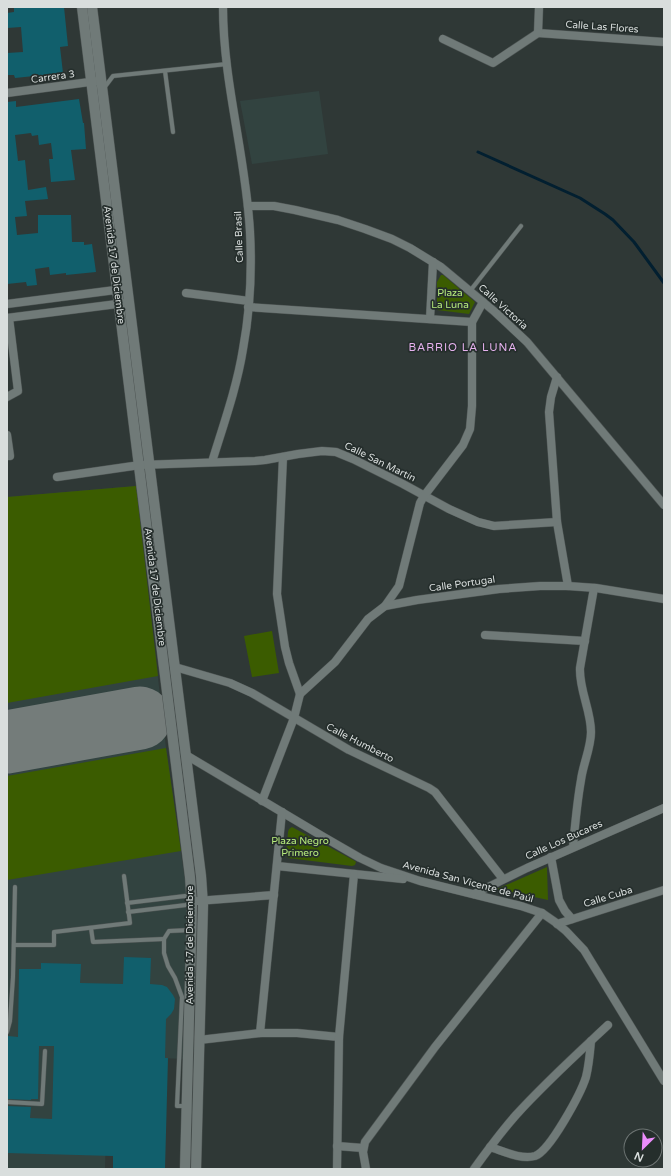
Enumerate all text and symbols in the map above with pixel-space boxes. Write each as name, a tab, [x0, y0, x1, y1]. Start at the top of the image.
street label: Calle Las Flores	[565, 18, 639, 36]
street label: Carrera 3	[30, 68, 76, 86]
street label: Avenida 17 de Diciembre	[101, 205, 127, 325]
street label: Calle Brasil	[232, 211, 246, 263]
street label: Calle Victoria	[476, 282, 530, 332]
park label: Plaza La Luna	[431, 287, 469, 311]
district label: BARRIO LA LUNA	[408, 341, 518, 354]
street label: Calle San Martín	[342, 440, 418, 484]
street label: Avenida 17 de Diciembre	[142, 527, 168, 647]
street label: Calle Portugal	[428, 573, 496, 595]
street label: Calle Humberto	[324, 721, 396, 765]
street label: Calle Los Bucares	[524, 818, 605, 862]
park label: Plaza Negro Primero	[271, 835, 329, 859]
street label: Avenida San Vicente de Paúl	[401, 859, 535, 905]
street label: Calle Cuba	[582, 884, 634, 910]
street label: Avenida 17 de Diciembre	[184, 885, 196, 1005]
north arrow	[623, 1128, 663, 1168]
text: N	[632, 1149, 646, 1164]

